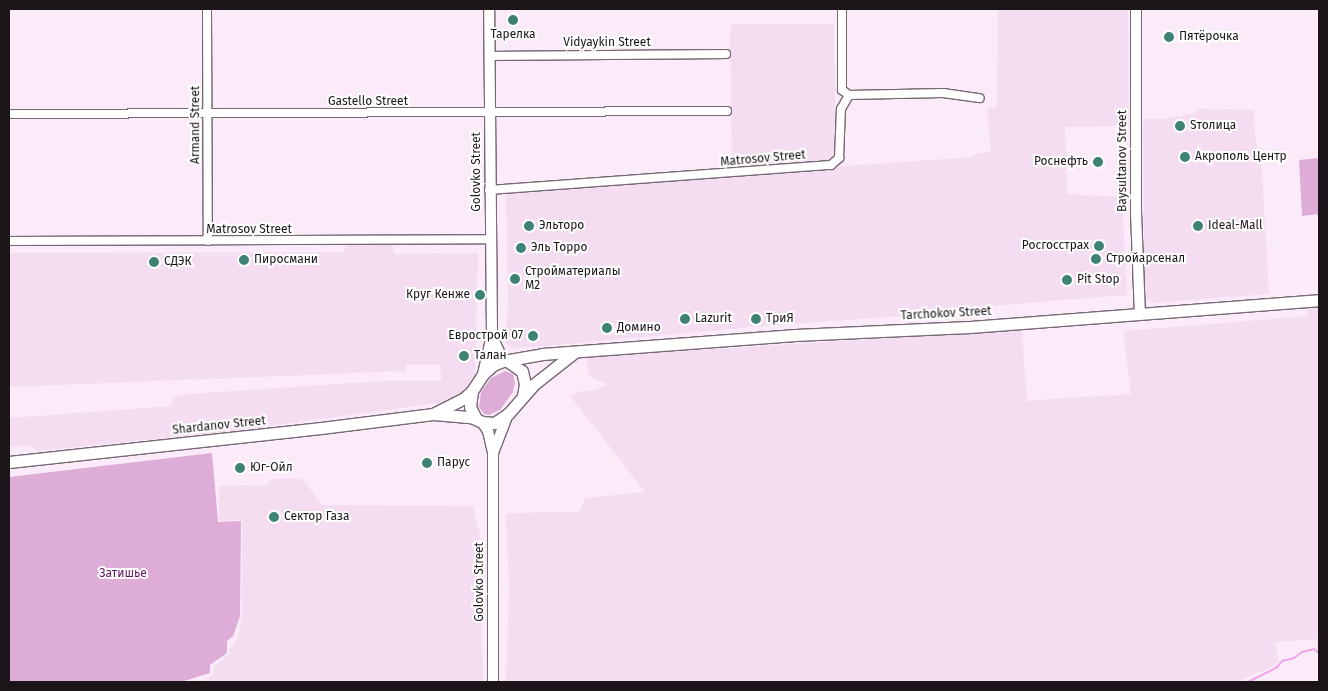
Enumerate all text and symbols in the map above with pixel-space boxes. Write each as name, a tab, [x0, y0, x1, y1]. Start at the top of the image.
marker: Тарелка	[507, 14, 519, 26]
place label: Тарелка	[490, 28, 536, 42]
place label: Пятёрочка	[1179, 30, 1239, 44]
marker: Пятёрочка	[1163, 31, 1175, 43]
street label: Vidyaykin Street	[563, 36, 651, 50]
street label: Armand Street	[189, 86, 203, 164]
street label: Gastello Street	[328, 95, 408, 109]
street label: Baysultanov Street	[1116, 110, 1130, 212]
place label: Sтолица	[1190, 119, 1236, 133]
marker: Sтолица	[1174, 120, 1186, 132]
street label: Golovko Street	[470, 132, 484, 212]
street label: Matrosov Street	[720, 148, 806, 170]
place label: Акрополь Центр	[1195, 150, 1287, 164]
marker: Акрополь Центр	[1179, 151, 1191, 163]
place label: Роснефть	[1034, 155, 1088, 169]
marker: Роснефть	[1092, 156, 1104, 168]
place label: Эльторо	[539, 219, 584, 233]
place label: Ideal-Mall	[1208, 219, 1263, 233]
marker: Эльторо	[523, 220, 535, 232]
marker: Ideal-Mall	[1192, 220, 1204, 232]
street label: Matrosov Street	[206, 223, 292, 237]
place label: Росгосстрах	[1022, 239, 1089, 253]
marker: Росгосстрах	[1093, 240, 1105, 252]
place label: Эль Торро	[531, 241, 587, 255]
marker: Эль Торро	[515, 242, 527, 254]
place label: Стройарсенал	[1106, 252, 1185, 266]
place label: Пиросмани	[254, 253, 318, 267]
marker: Стройарсенал	[1090, 253, 1102, 265]
marker: Пиросмани	[238, 254, 250, 266]
place label: СДЭК	[164, 255, 192, 269]
marker: СДЭК	[148, 256, 160, 268]
place label: Стройматериалы М2	[525, 265, 620, 293]
marker: Стройматериалы М2	[509, 273, 521, 285]
place label: Pit Stop	[1077, 273, 1120, 287]
marker: Pit Stop	[1061, 274, 1073, 286]
place label: Круг Кенже	[406, 288, 470, 302]
marker: Круг Кенже	[474, 289, 486, 301]
street label: Tarchokov Street	[900, 304, 992, 324]
place label: Lazurit	[695, 312, 732, 326]
place label: ТриЯ	[766, 312, 794, 326]
marker: Lazurit	[679, 313, 691, 325]
marker: ТриЯ	[750, 313, 762, 325]
place label: Домино	[617, 321, 661, 335]
marker: Домино	[601, 322, 613, 334]
place label: Еврострой 07	[448, 329, 523, 343]
marker: Еврострой 07	[527, 330, 539, 342]
place label: Талан	[474, 349, 507, 363]
marker: Талан	[458, 350, 470, 362]
street label: Shardanov Street	[172, 414, 266, 438]
place label: Парус	[437, 456, 470, 470]
marker: Парус	[421, 457, 433, 469]
place label: Юг-Ойл	[250, 461, 293, 475]
marker: Юг-Ойл	[234, 462, 246, 474]
place label: Сектор Газа	[284, 510, 350, 524]
marker: Сектор Газа	[268, 511, 280, 523]
street label: Golovko Street	[473, 542, 487, 622]
park label: Затишье	[99, 567, 147, 581]

